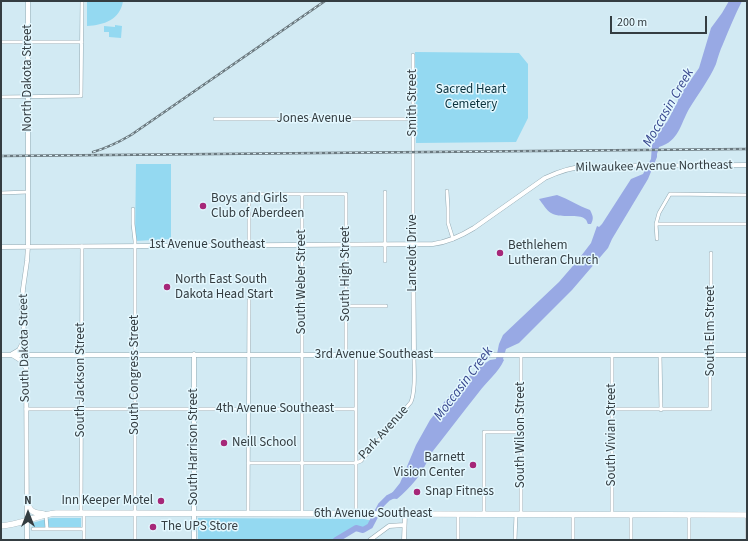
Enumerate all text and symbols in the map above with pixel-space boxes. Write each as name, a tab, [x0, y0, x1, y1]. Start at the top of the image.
scale bar	[612, 8, 709, 34]
text: 200 m	[617, 14, 647, 31]
street label: North Dakota Street	[20, 24, 36, 132]
water label: Moccasin Creek	[640, 66, 698, 150]
street label: Smith Street	[405, 69, 421, 137]
park label: Sacred Heart Cemetery	[436, 82, 506, 113]
street label: Jones Avenue	[277, 111, 351, 127]
street label: Milwaukee Avenue Northeast	[575, 158, 733, 176]
place label: Boys and Girls Club of Aberdeen	[211, 191, 304, 222]
marker: Boys and Girls Club of Aberdeen	[198, 201, 208, 211]
street label: Lancelot Drive	[405, 214, 421, 292]
street label: South High Street	[338, 226, 354, 322]
street label: South Weber Street	[294, 229, 310, 335]
street label: 1st Avenue Southeast	[149, 237, 265, 253]
place label: Bethlehem Lutheran Church	[508, 238, 599, 269]
marker: Bethlehem Lutheran Church	[495, 248, 505, 258]
place label: North East South Dakota Head Start	[175, 272, 273, 303]
marker: North East South Dakota Head Start	[162, 282, 172, 292]
street label: South Elm Street	[703, 285, 719, 377]
street label: South Dakota Street	[16, 294, 34, 402]
street label: South Congress Street	[127, 315, 143, 435]
street label: South Jackson Street	[73, 322, 89, 438]
water label: Moccasin Creek	[431, 344, 497, 424]
street label: 3rd Avenue Southeast	[315, 347, 433, 363]
street label: South Wilson Street	[513, 382, 529, 488]
street label: South Vivian Street	[604, 383, 620, 487]
street label: South Harrison Street	[186, 388, 202, 506]
street label: 4th Avenue Southeast	[216, 401, 334, 417]
street label: Park Avenue	[356, 403, 412, 463]
place label: Neill School	[232, 435, 297, 451]
marker: Neill School	[219, 438, 229, 448]
place label: Barnett Vision Center	[394, 450, 465, 481]
marker: Barnett Vision Center	[468, 460, 478, 470]
place label: Snap Fitness	[425, 484, 494, 500]
marker: Snap Fitness	[412, 487, 422, 497]
north arrow	[8, 493, 48, 533]
text: N	[24, 493, 32, 508]
place label: Inn Keeper Motel	[61, 493, 153, 509]
marker: Inn Keeper Motel	[156, 496, 166, 506]
street label: 6th Avenue Southeast	[314, 506, 432, 522]
place label: The UPS Store	[161, 519, 238, 535]
marker: The UPS Store	[148, 522, 158, 532]

